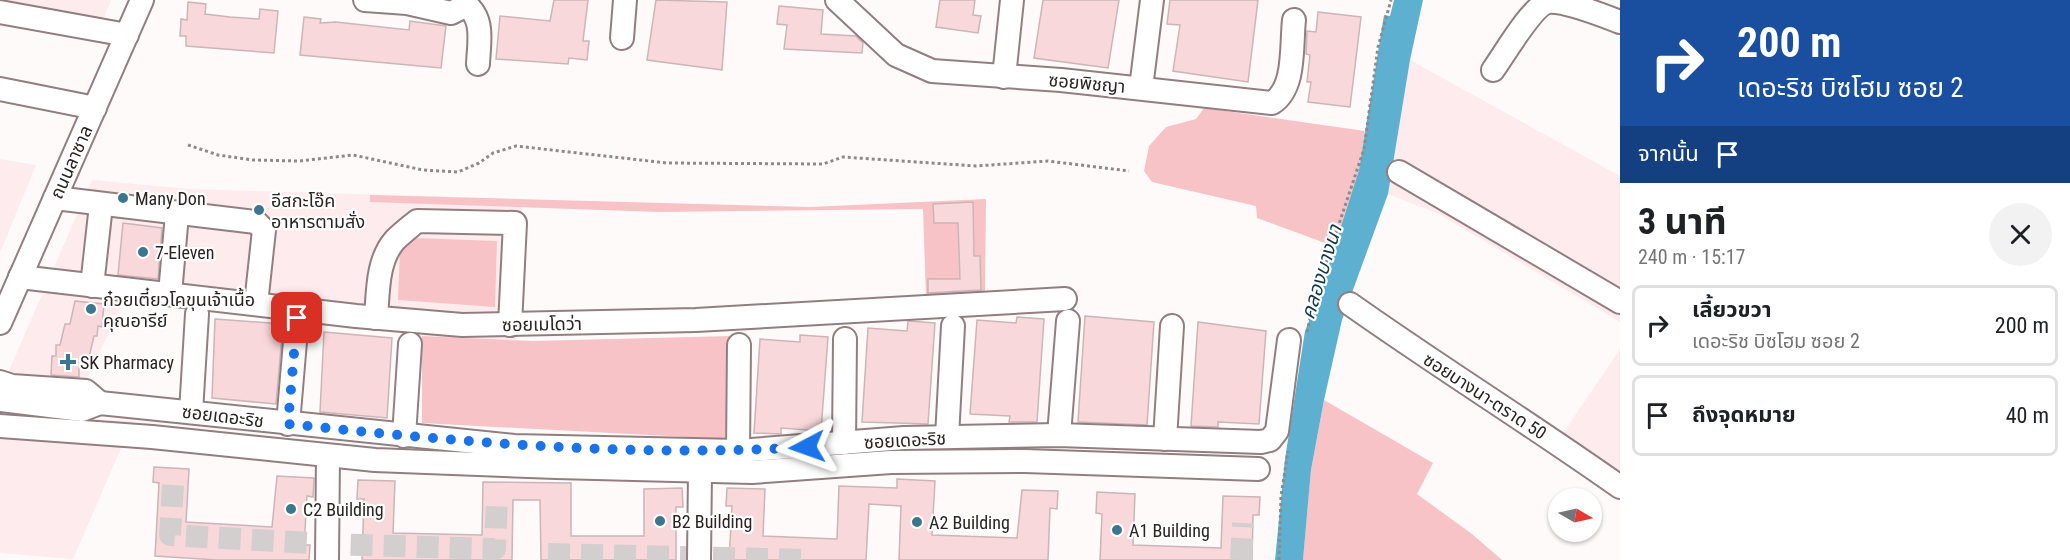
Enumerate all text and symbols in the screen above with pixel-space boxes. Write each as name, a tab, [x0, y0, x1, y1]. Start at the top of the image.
text: 200 m	[1737, 18, 1842, 67]
icon: right	[1638, 24, 1716, 102]
street label: ซอยพิชญา	[1048, 69, 1126, 97]
text: เดอะริช บิซโฮม ซอย 2	[1737, 72, 1964, 104]
street label: ถนนลาซาล	[46, 122, 96, 202]
icon: arrive	[1711, 138, 1744, 171]
text: จากนั้น	[1638, 141, 1699, 166]
place label: Many Don	[135, 188, 206, 209]
place label: อีสกะโอ๊ค อาหารตามสั่ง	[271, 190, 365, 232]
marker: Many Don	[116, 191, 130, 205]
text: 3 นาที	[1638, 201, 1727, 243]
marker: อีสกะโอ๊ค อาหารตามสั่ง	[252, 203, 266, 217]
button: close	[1989, 203, 2052, 266]
water label: คลองบางนา	[1295, 221, 1347, 322]
place label: 7-Eleven	[155, 242, 215, 263]
marker: 7-Eleven	[136, 245, 150, 259]
text: 240 m · 15:17	[1638, 245, 1745, 269]
place label: ก๋วยเตี๋ยวโคขุนเจ้าเนื้อ คุณอารีย์	[103, 287, 255, 332]
pin	[271, 292, 322, 343]
text: เลี้ยวขวา	[1692, 297, 1772, 322]
icon: arrive	[280, 301, 313, 334]
marker: ก๋วยเตี๋ยวโคขุนเจ้าเนื้อ คุณอารีย์	[84, 302, 98, 316]
icon: right	[1641, 309, 1674, 342]
street label: ซอยเมโดว่า	[502, 313, 582, 335]
text: 200 m	[1995, 313, 2049, 338]
text: เดอะริช บิซโฮม ซอย 2	[1692, 329, 1860, 353]
street label: ซอยบางนา-ตราด 50	[1420, 348, 1550, 444]
place label: SK Pharmacy	[80, 352, 175, 373]
marker: SK Pharmacy	[61, 355, 75, 369]
icon: arrive	[1641, 399, 1674, 432]
street label: ซอยเดอะริช	[181, 401, 265, 431]
text: ถึงจุดหมาย	[1692, 402, 1796, 427]
text: 40 m	[2006, 403, 2049, 428]
position arrow	[775, 415, 839, 479]
street label: ซอยเดอะริช	[863, 427, 947, 453]
north arrow	[1548, 488, 1602, 542]
map controls	[1548, 488, 1602, 542]
place label: C2 Building	[303, 499, 384, 520]
marker: C2 Building	[284, 502, 298, 516]
place label: B2 Building	[672, 511, 752, 532]
place label: A2 Building	[929, 512, 1010, 533]
marker: B2 Building	[653, 514, 667, 528]
marker: A2 Building	[910, 515, 924, 529]
place label: A1 Building	[1129, 520, 1210, 541]
marker: A1 Building	[1110, 523, 1124, 537]

